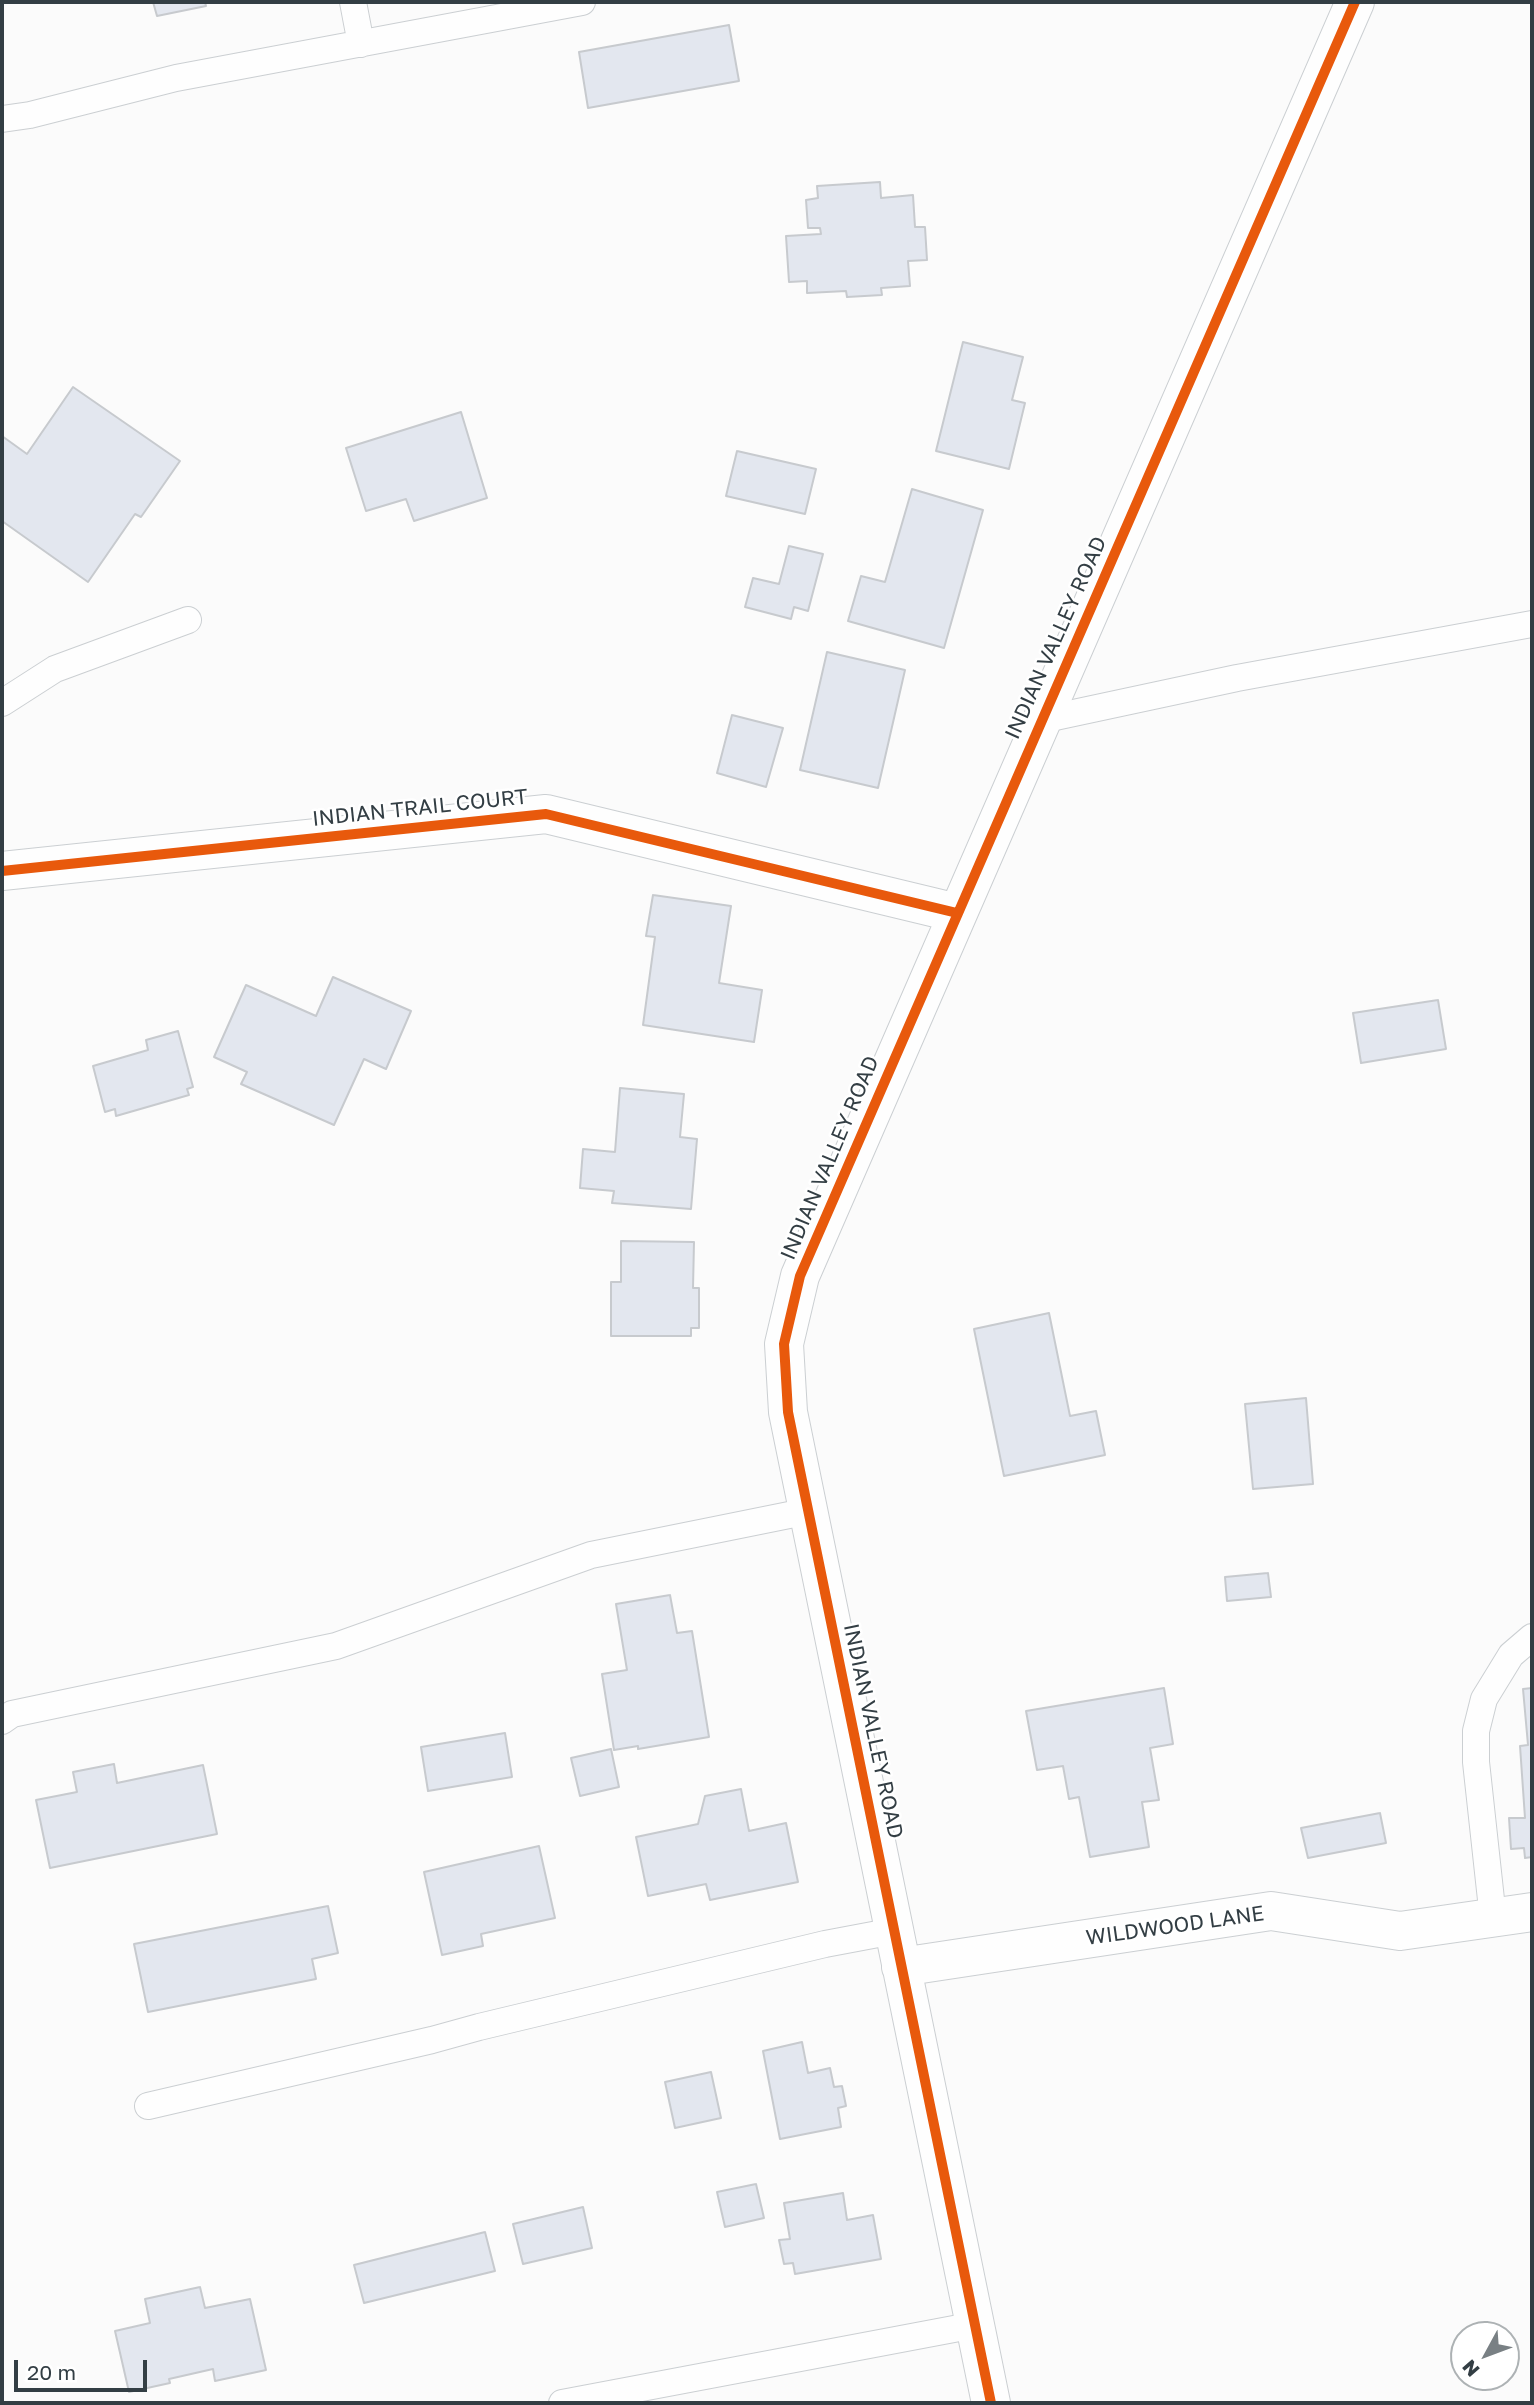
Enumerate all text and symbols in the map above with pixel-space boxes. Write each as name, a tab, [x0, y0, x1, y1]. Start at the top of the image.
street label: INDIAN VALLEY ROAD	[1000, 533, 1112, 743]
street label: INDIAN TRAIL COURT	[311, 784, 529, 832]
street label: INDIAN VALLEY ROAD	[776, 1052, 884, 1264]
street label: INDIAN VALLEY ROAD	[838, 1621, 908, 1841]
street label: WILDWOOD LANE	[1084, 1901, 1266, 1951]
north arrow	[1450, 2321, 1520, 2391]
scale bar	[18, 2346, 150, 2390]
text: N	[1457, 2356, 1484, 2382]
text: 20 m	[27, 2359, 76, 2385]

